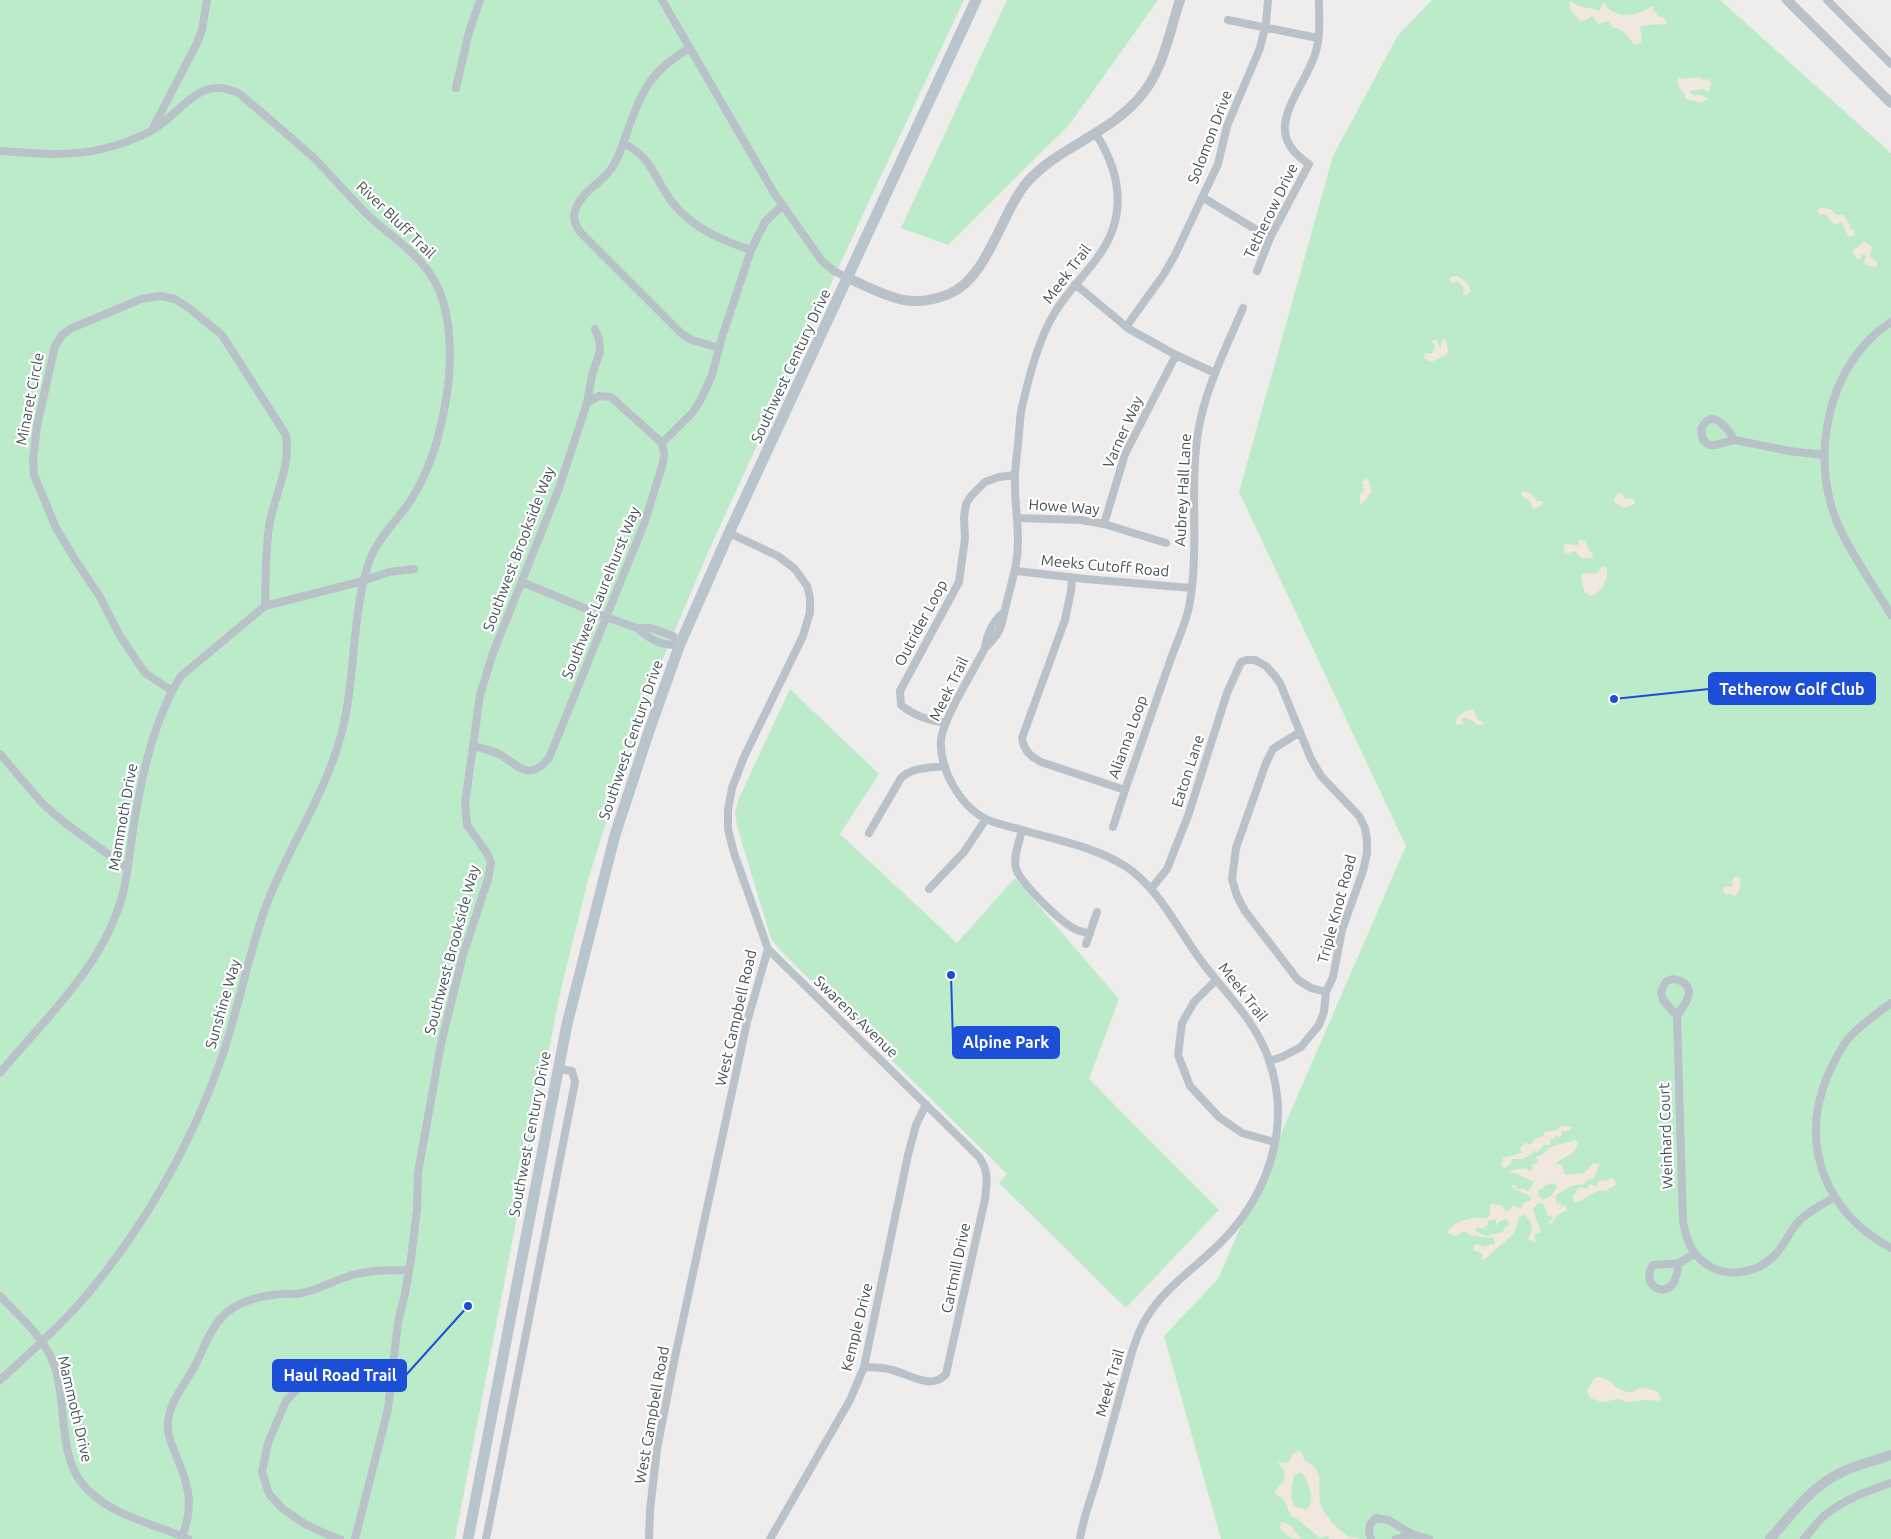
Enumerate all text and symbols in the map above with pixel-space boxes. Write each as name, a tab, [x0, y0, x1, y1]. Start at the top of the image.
street label: Solomon Drive	[1184, 88, 1235, 186]
street label: Tetherow Drive	[1240, 160, 1301, 261]
street label: River Bluff Trail	[353, 178, 439, 262]
street label: Meek Trail	[1039, 241, 1094, 307]
street label: Southwest Century Drive	[747, 286, 834, 446]
street label: Minaret Circle	[12, 351, 47, 447]
street label: Varner Way	[1099, 393, 1146, 470]
street label: Aubrey Hall Lane	[1171, 433, 1194, 547]
street label: Southwest Brookside Way	[479, 464, 558, 633]
street label: Howe Way	[1028, 496, 1100, 517]
street label: Southwest Laurelhurst Way	[558, 504, 643, 681]
street label: Meeks Cutoff Road	[1040, 551, 1170, 580]
street label: Outrider Loop	[891, 577, 950, 669]
street label: Meek Trail	[926, 654, 971, 724]
street label: Southwest Century Drive	[595, 658, 666, 822]
callout: Tetherow Golf Club	[1709, 673, 1875, 704]
text: Tetherow Golf Club	[1719, 680, 1865, 698]
street label: Alianna Loop	[1105, 693, 1150, 781]
street label: Eaton Lane	[1168, 733, 1207, 809]
street label: Mammoth Drive	[105, 762, 140, 872]
street label: Triple Knot Road	[1314, 853, 1359, 965]
street label: Southwest Brookside Way	[421, 863, 482, 1037]
street label: West Campbell Road	[712, 948, 759, 1088]
street label: Sunshine Way	[202, 957, 243, 1051]
street label: Meek Trail	[1215, 959, 1271, 1024]
street label: Swarens Avenue	[811, 972, 902, 1061]
callout: Alpine Park	[953, 1027, 1059, 1058]
text: Alpine Park	[963, 1033, 1049, 1051]
street label: Southwest Century Drive	[505, 1050, 554, 1218]
street label: Weinhard Court	[1655, 1082, 1676, 1189]
street label: Cartmill Drive	[938, 1221, 973, 1315]
street label: Kemple Drive	[837, 1281, 876, 1373]
street label: West Campbell Road	[631, 1345, 672, 1485]
street label: Meek Trail	[1092, 1347, 1127, 1419]
street label: Mammoth Drive	[55, 1354, 96, 1464]
callout: Haul Road Trail	[273, 1360, 406, 1391]
text: Haul Road Trail	[283, 1366, 397, 1384]

